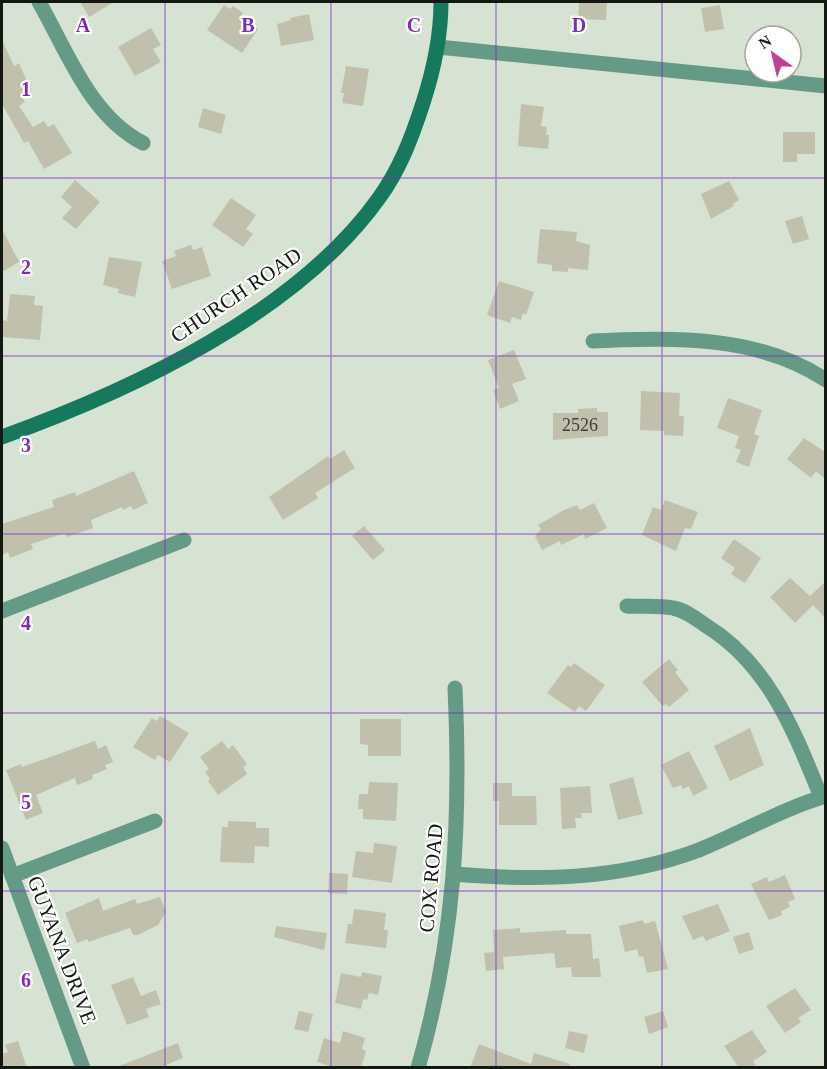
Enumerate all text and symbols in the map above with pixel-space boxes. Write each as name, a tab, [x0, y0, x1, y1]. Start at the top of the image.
text: A	[76, 14, 91, 36]
text: B	[241, 14, 255, 36]
text: C	[407, 14, 421, 36]
text: D	[572, 14, 586, 36]
north arrow	[743, 24, 803, 84]
text: N	[755, 31, 775, 52]
text: 1	[21, 78, 31, 100]
street label: CHURCH ROAD	[166, 242, 306, 348]
text: 2	[21, 256, 31, 278]
house number: 2526	[562, 415, 598, 435]
text: 3	[21, 434, 31, 456]
text: 4	[21, 612, 31, 634]
text: 5	[21, 791, 31, 813]
street label: COX ROAD	[414, 823, 448, 933]
street label: GUYANA DRIVE	[23, 872, 101, 1028]
text: 6	[21, 969, 31, 991]

